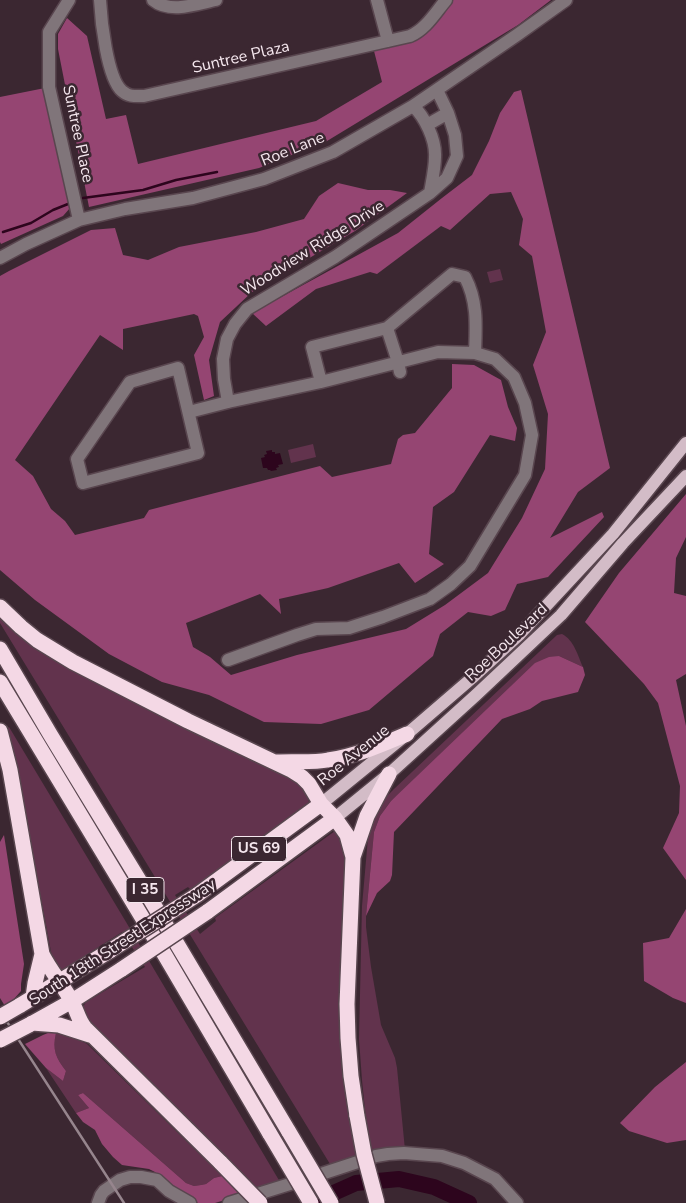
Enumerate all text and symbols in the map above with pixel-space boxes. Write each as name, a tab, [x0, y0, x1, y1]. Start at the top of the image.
street label: Suntree Plaza	[190, 37, 292, 79]
street label: Suntree Place	[57, 83, 97, 185]
street label: Roe Lane	[258, 129, 328, 171]
street label: Woodview Ridge Drive	[238, 197, 388, 301]
street label: Roe Boulevard	[462, 600, 552, 686]
street label: Roe Avenue	[314, 721, 394, 791]
road number: US 69	[232, 836, 286, 862]
street label: South 18th Street Expressway	[26, 875, 220, 1011]
road number: I 35	[126, 878, 164, 902]

